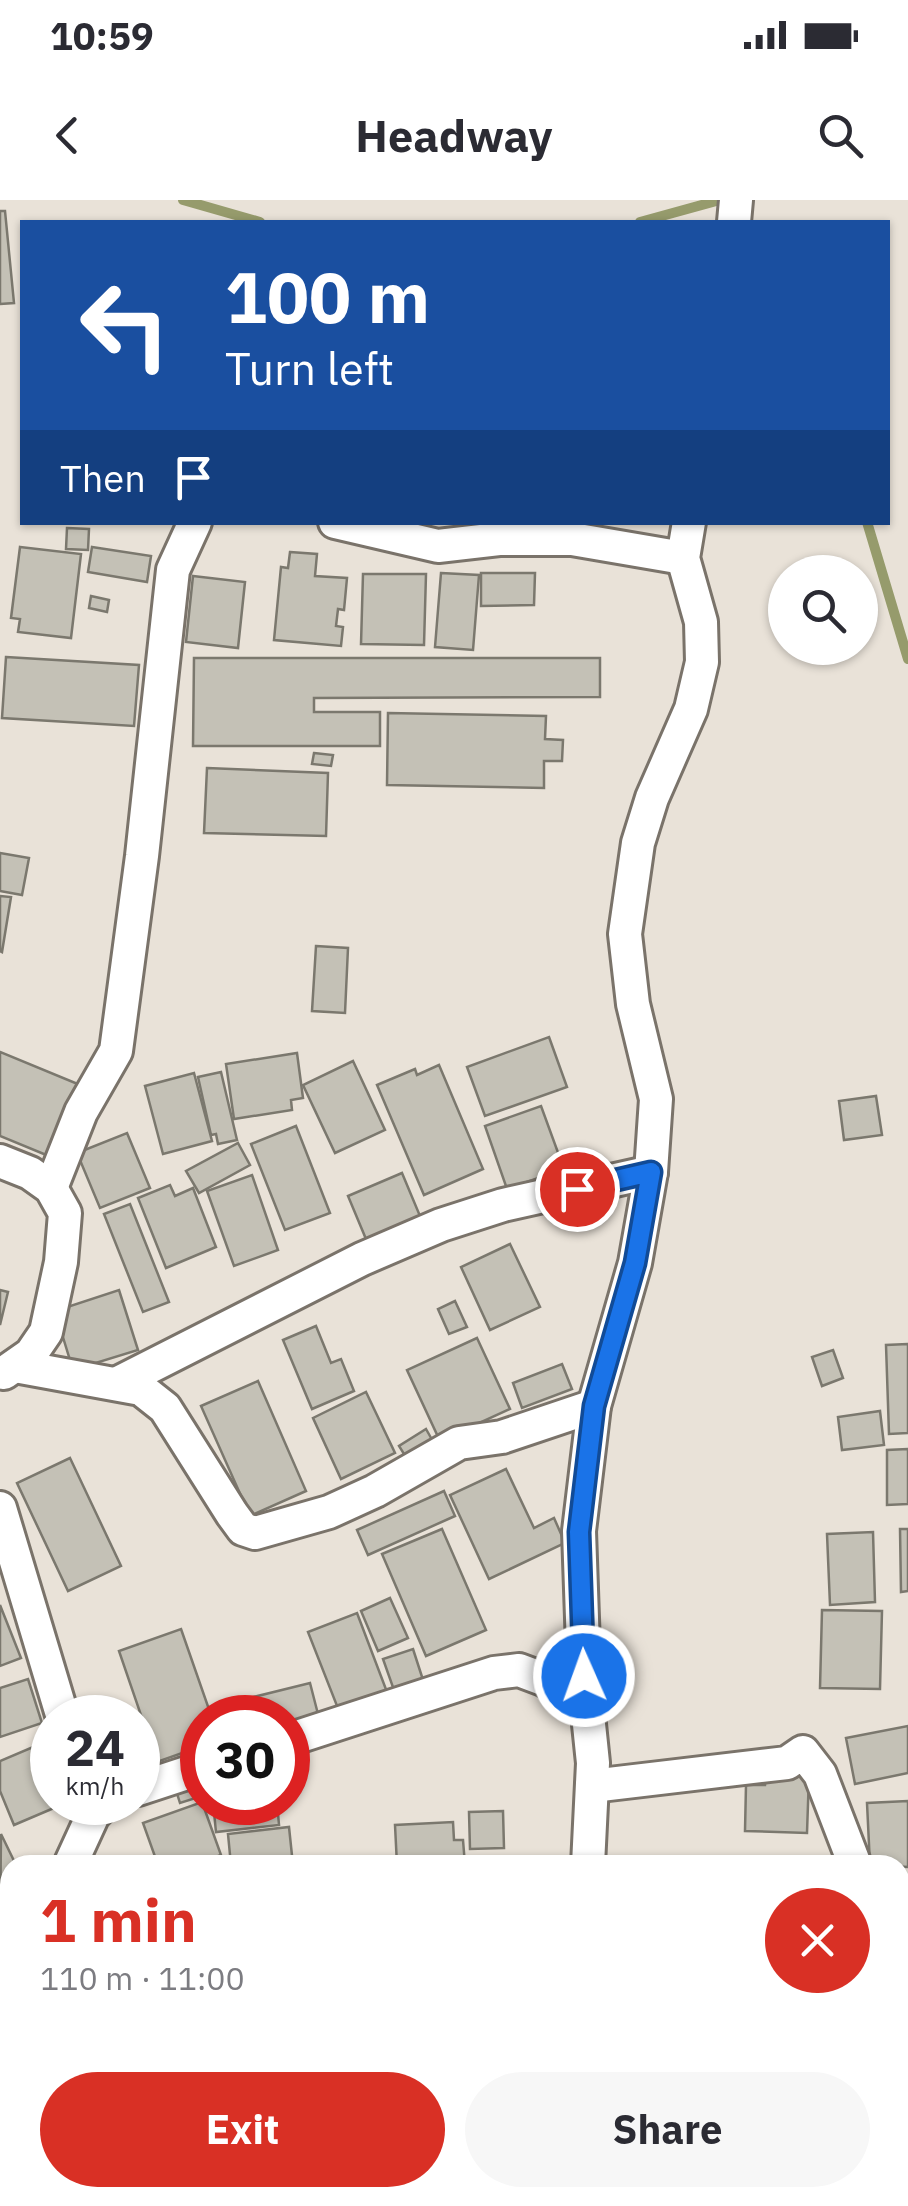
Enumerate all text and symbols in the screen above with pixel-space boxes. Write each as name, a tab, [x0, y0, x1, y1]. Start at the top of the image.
text: 10:59	[50, 11, 154, 60]
text: Headway	[355, 106, 553, 164]
icon: back	[40, 108, 95, 163]
icon: search	[813, 108, 868, 163]
text: 100 m	[225, 251, 430, 342]
icon: left	[60, 260, 190, 390]
text: Turn left	[225, 339, 394, 397]
icon: arrive	[166, 450, 221, 505]
text: Then	[60, 453, 146, 502]
map controls	[768, 555, 878, 665]
button: search	[768, 555, 878, 665]
pin	[535, 1147, 620, 1232]
icon: arrive	[550, 1162, 605, 1217]
position arrow	[532, 1624, 636, 1728]
speed limit sign: 30	[180, 1695, 310, 1825]
text: 24	[65, 1715, 125, 1780]
text: km/h	[66, 1769, 124, 1802]
text: 1 min	[40, 1880, 197, 1959]
button: close	[765, 1888, 870, 1993]
text: 110 m · 11:00	[40, 1957, 245, 1999]
button: Exit	[40, 2072, 445, 2187]
button: Share	[465, 2072, 870, 2187]

